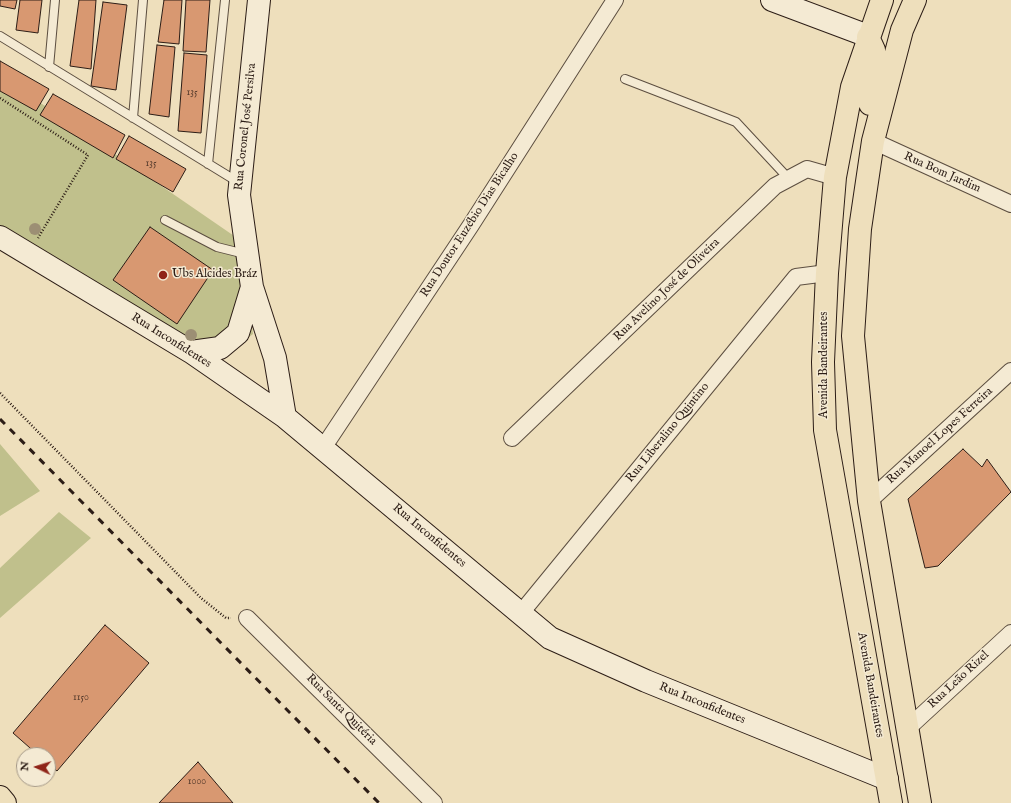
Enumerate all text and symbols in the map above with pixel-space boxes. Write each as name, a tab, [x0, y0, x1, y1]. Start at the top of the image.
street label: Rua Coronel José Persilva	[232, 63, 260, 191]
house number: 135	[186, 87, 198, 99]
street label: Rua Doutor Euzébio Dias Bicalho	[418, 150, 522, 300]
street label: Rua Bom Jardim	[901, 150, 983, 196]
house number: 135	[145, 158, 157, 170]
street label: Rua Avelino José de Oliveira	[611, 236, 723, 344]
place label: Ubs Alcides Bráz	[172, 268, 257, 282]
marker: Ubs Alcides Bráz	[157, 269, 169, 281]
street label: Rua Inconfidentes	[128, 311, 214, 371]
street label: Avenida Bandeirantes	[818, 312, 832, 418]
street label: Rua Liberalino Quintino	[623, 380, 713, 486]
street label: Rua Manoel Lopes Ferreira	[884, 384, 996, 488]
street label: Rua Inconfidentes	[389, 501, 469, 571]
street label: Avenida Bandeirantes	[854, 631, 886, 739]
street label: Rua Leão Rizel	[926, 648, 992, 712]
street label: Rua Santa Quitéria	[303, 672, 379, 748]
street label: Rua Inconfidentes	[657, 680, 747, 728]
house number: 1150	[73, 692, 89, 704]
north arrow	[16, 747, 56, 787]
text: N	[18, 761, 32, 771]
house number: 1000	[188, 776, 206, 788]

